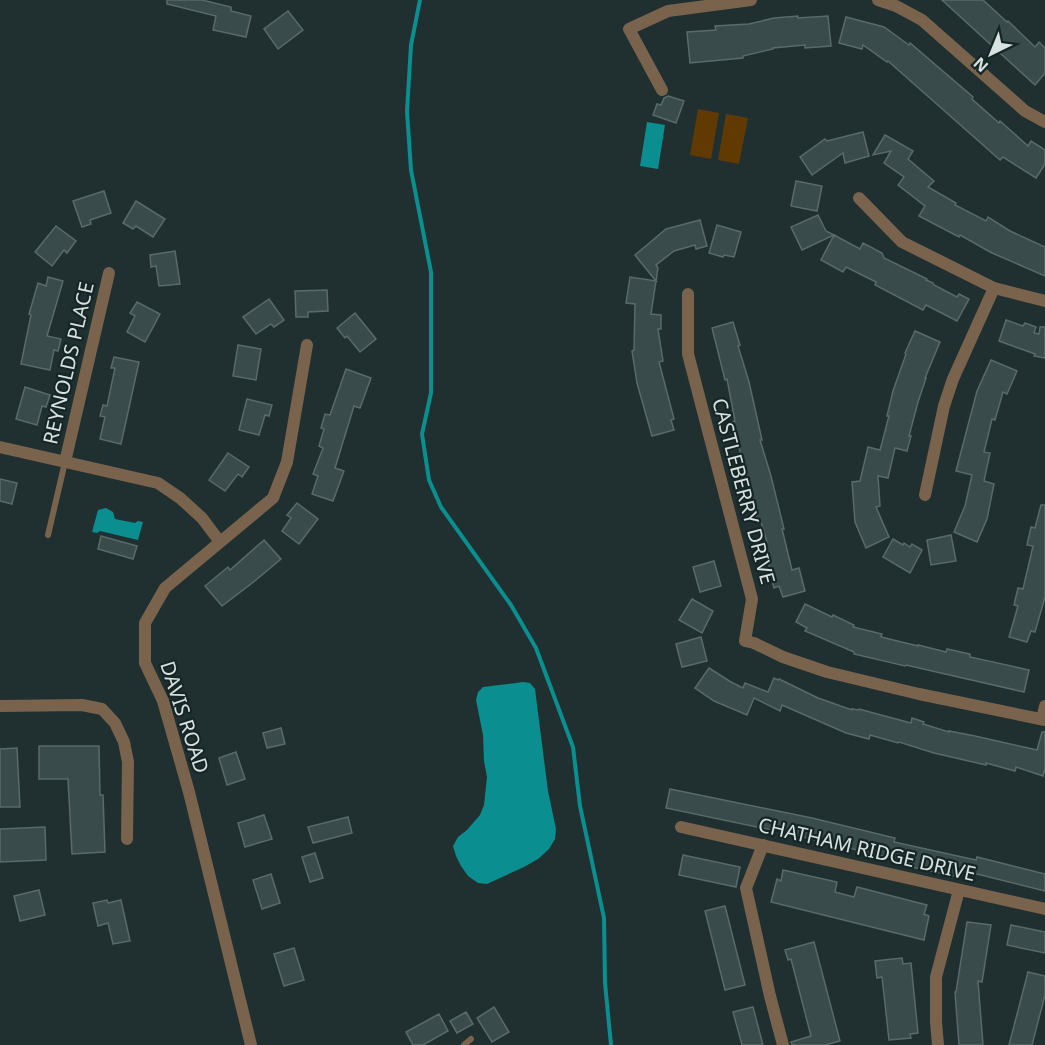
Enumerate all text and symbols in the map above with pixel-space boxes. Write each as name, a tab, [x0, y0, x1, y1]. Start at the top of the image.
north arrow	[961, 24, 1021, 84]
text: N	[969, 52, 993, 77]
street label: REYNOLDS PLACE	[36, 279, 100, 447]
street label: CASTLEBERRY DRIVE	[706, 395, 782, 587]
street label: DAVIS ROAD	[154, 658, 216, 776]
street label: CHATHAM RIDGE DRIVE	[756, 811, 978, 887]

